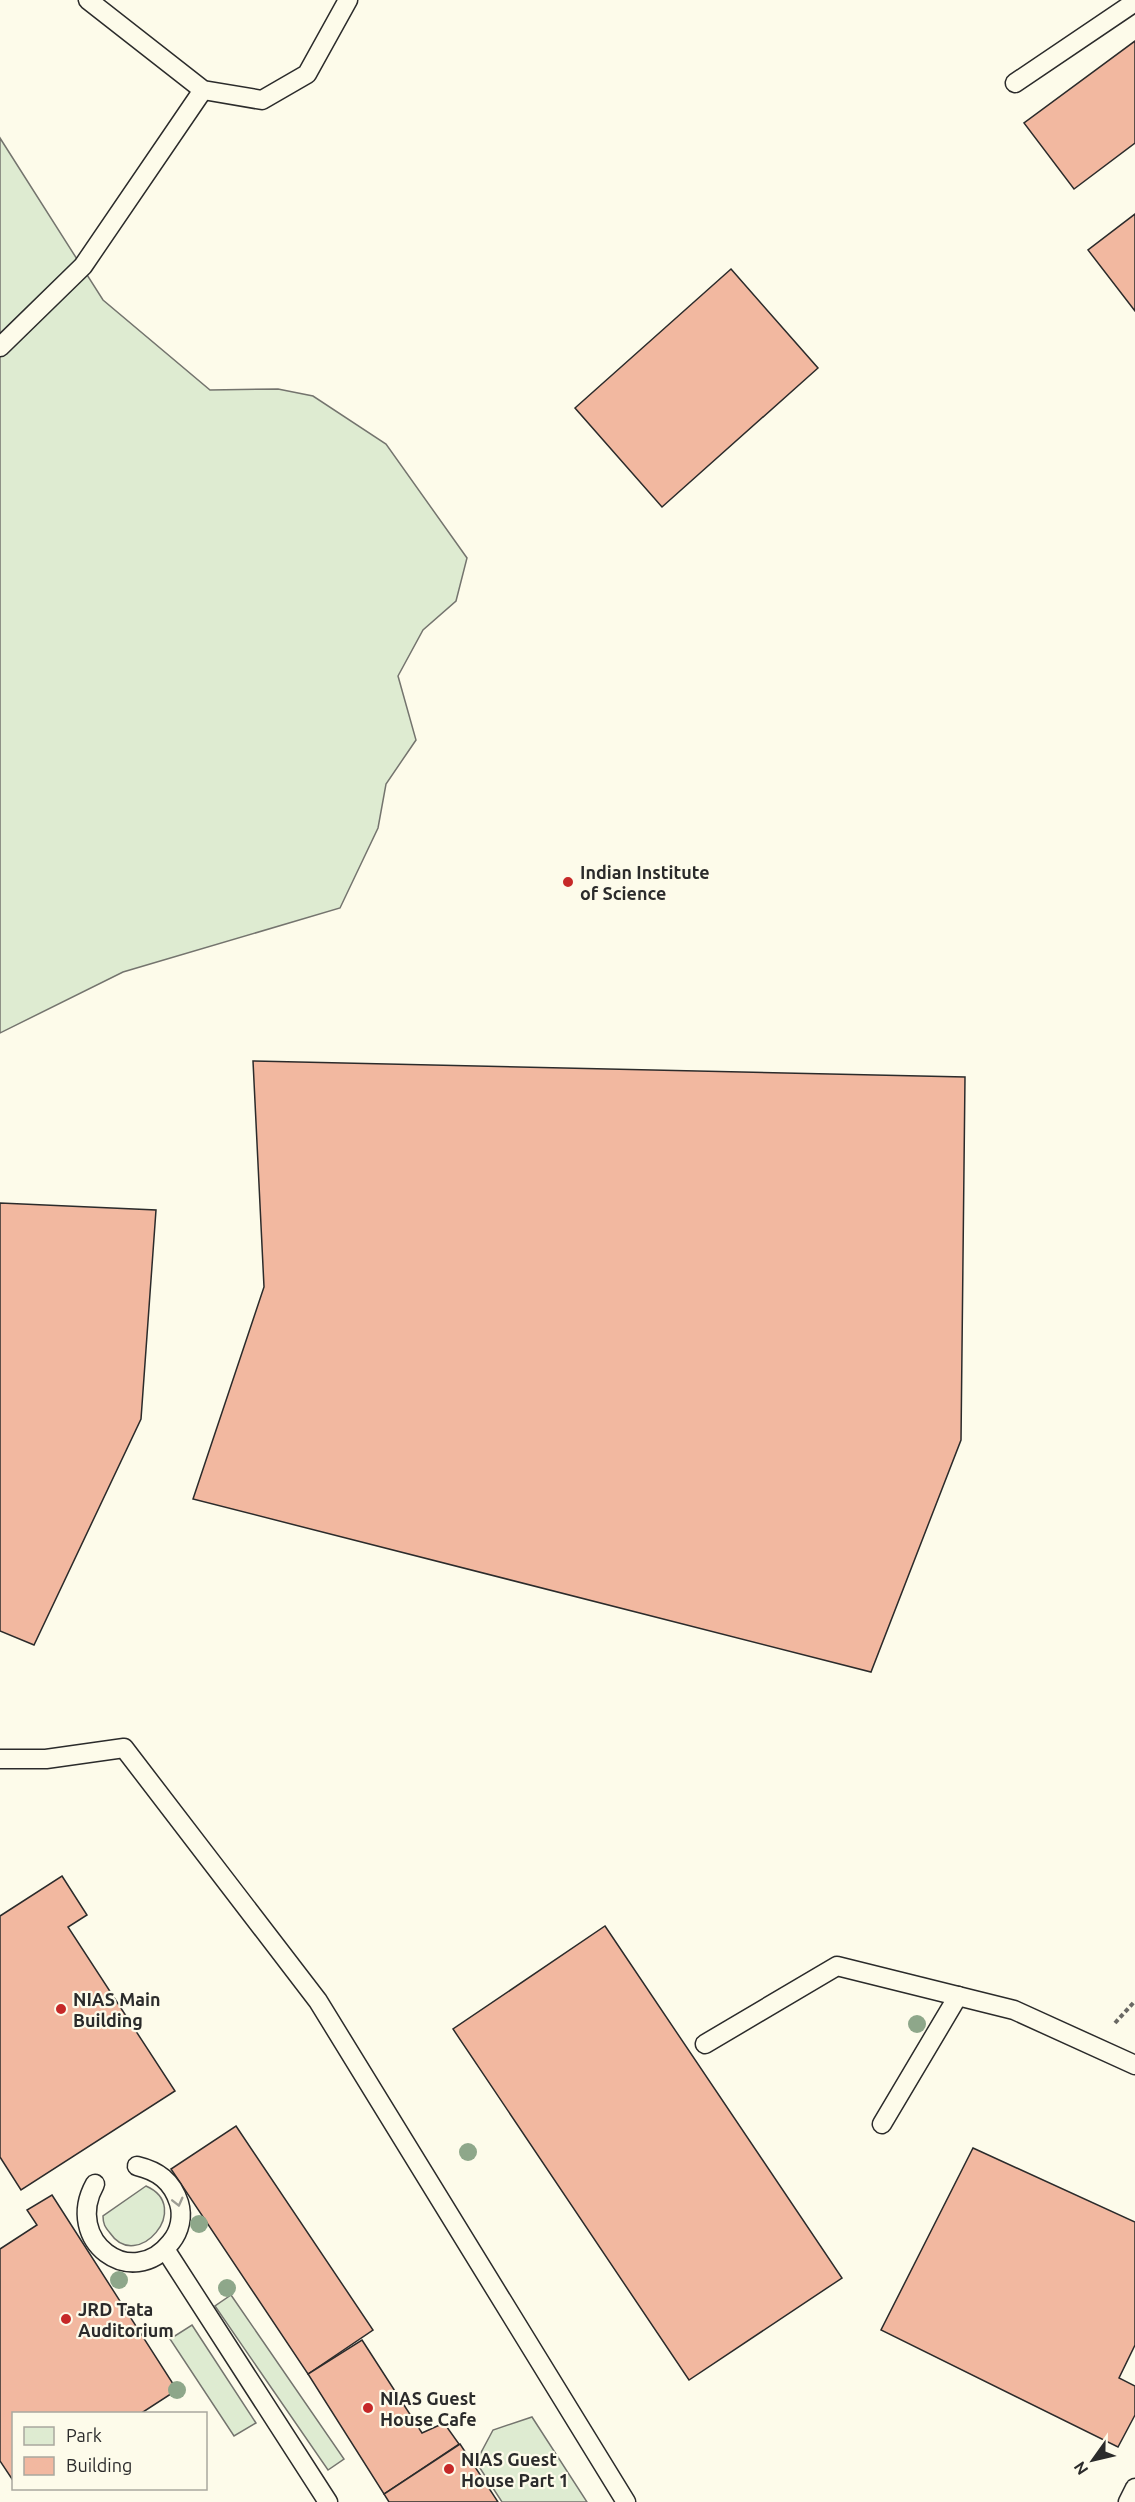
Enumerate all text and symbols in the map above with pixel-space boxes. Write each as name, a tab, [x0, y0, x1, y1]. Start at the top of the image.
place label: Indian Institute of Science	[580, 862, 710, 903]
marker: Indian Institute of Science	[561, 875, 575, 889]
place label: NIAS Main Building	[73, 1989, 161, 2030]
marker: NIAS Main Building	[54, 2002, 68, 2016]
one-way arrow	[170, 2197, 183, 2207]
place label: JRD Tata Auditorium	[78, 2299, 174, 2340]
marker: JRD Tata Auditorium	[59, 2312, 73, 2326]
place label: NIAS Guest House Cafe	[380, 2388, 477, 2429]
marker: NIAS Guest House Cafe	[361, 2401, 375, 2415]
legend	[12, 2412, 207, 2490]
text: Park	[66, 2425, 102, 2445]
north arrow	[1063, 2430, 1123, 2490]
place label: NIAS Guest House Part 1	[461, 2449, 569, 2490]
text: Building	[66, 2455, 132, 2475]
text: N	[1070, 2458, 1091, 2478]
marker: NIAS Guest House Part 1	[442, 2462, 456, 2476]

